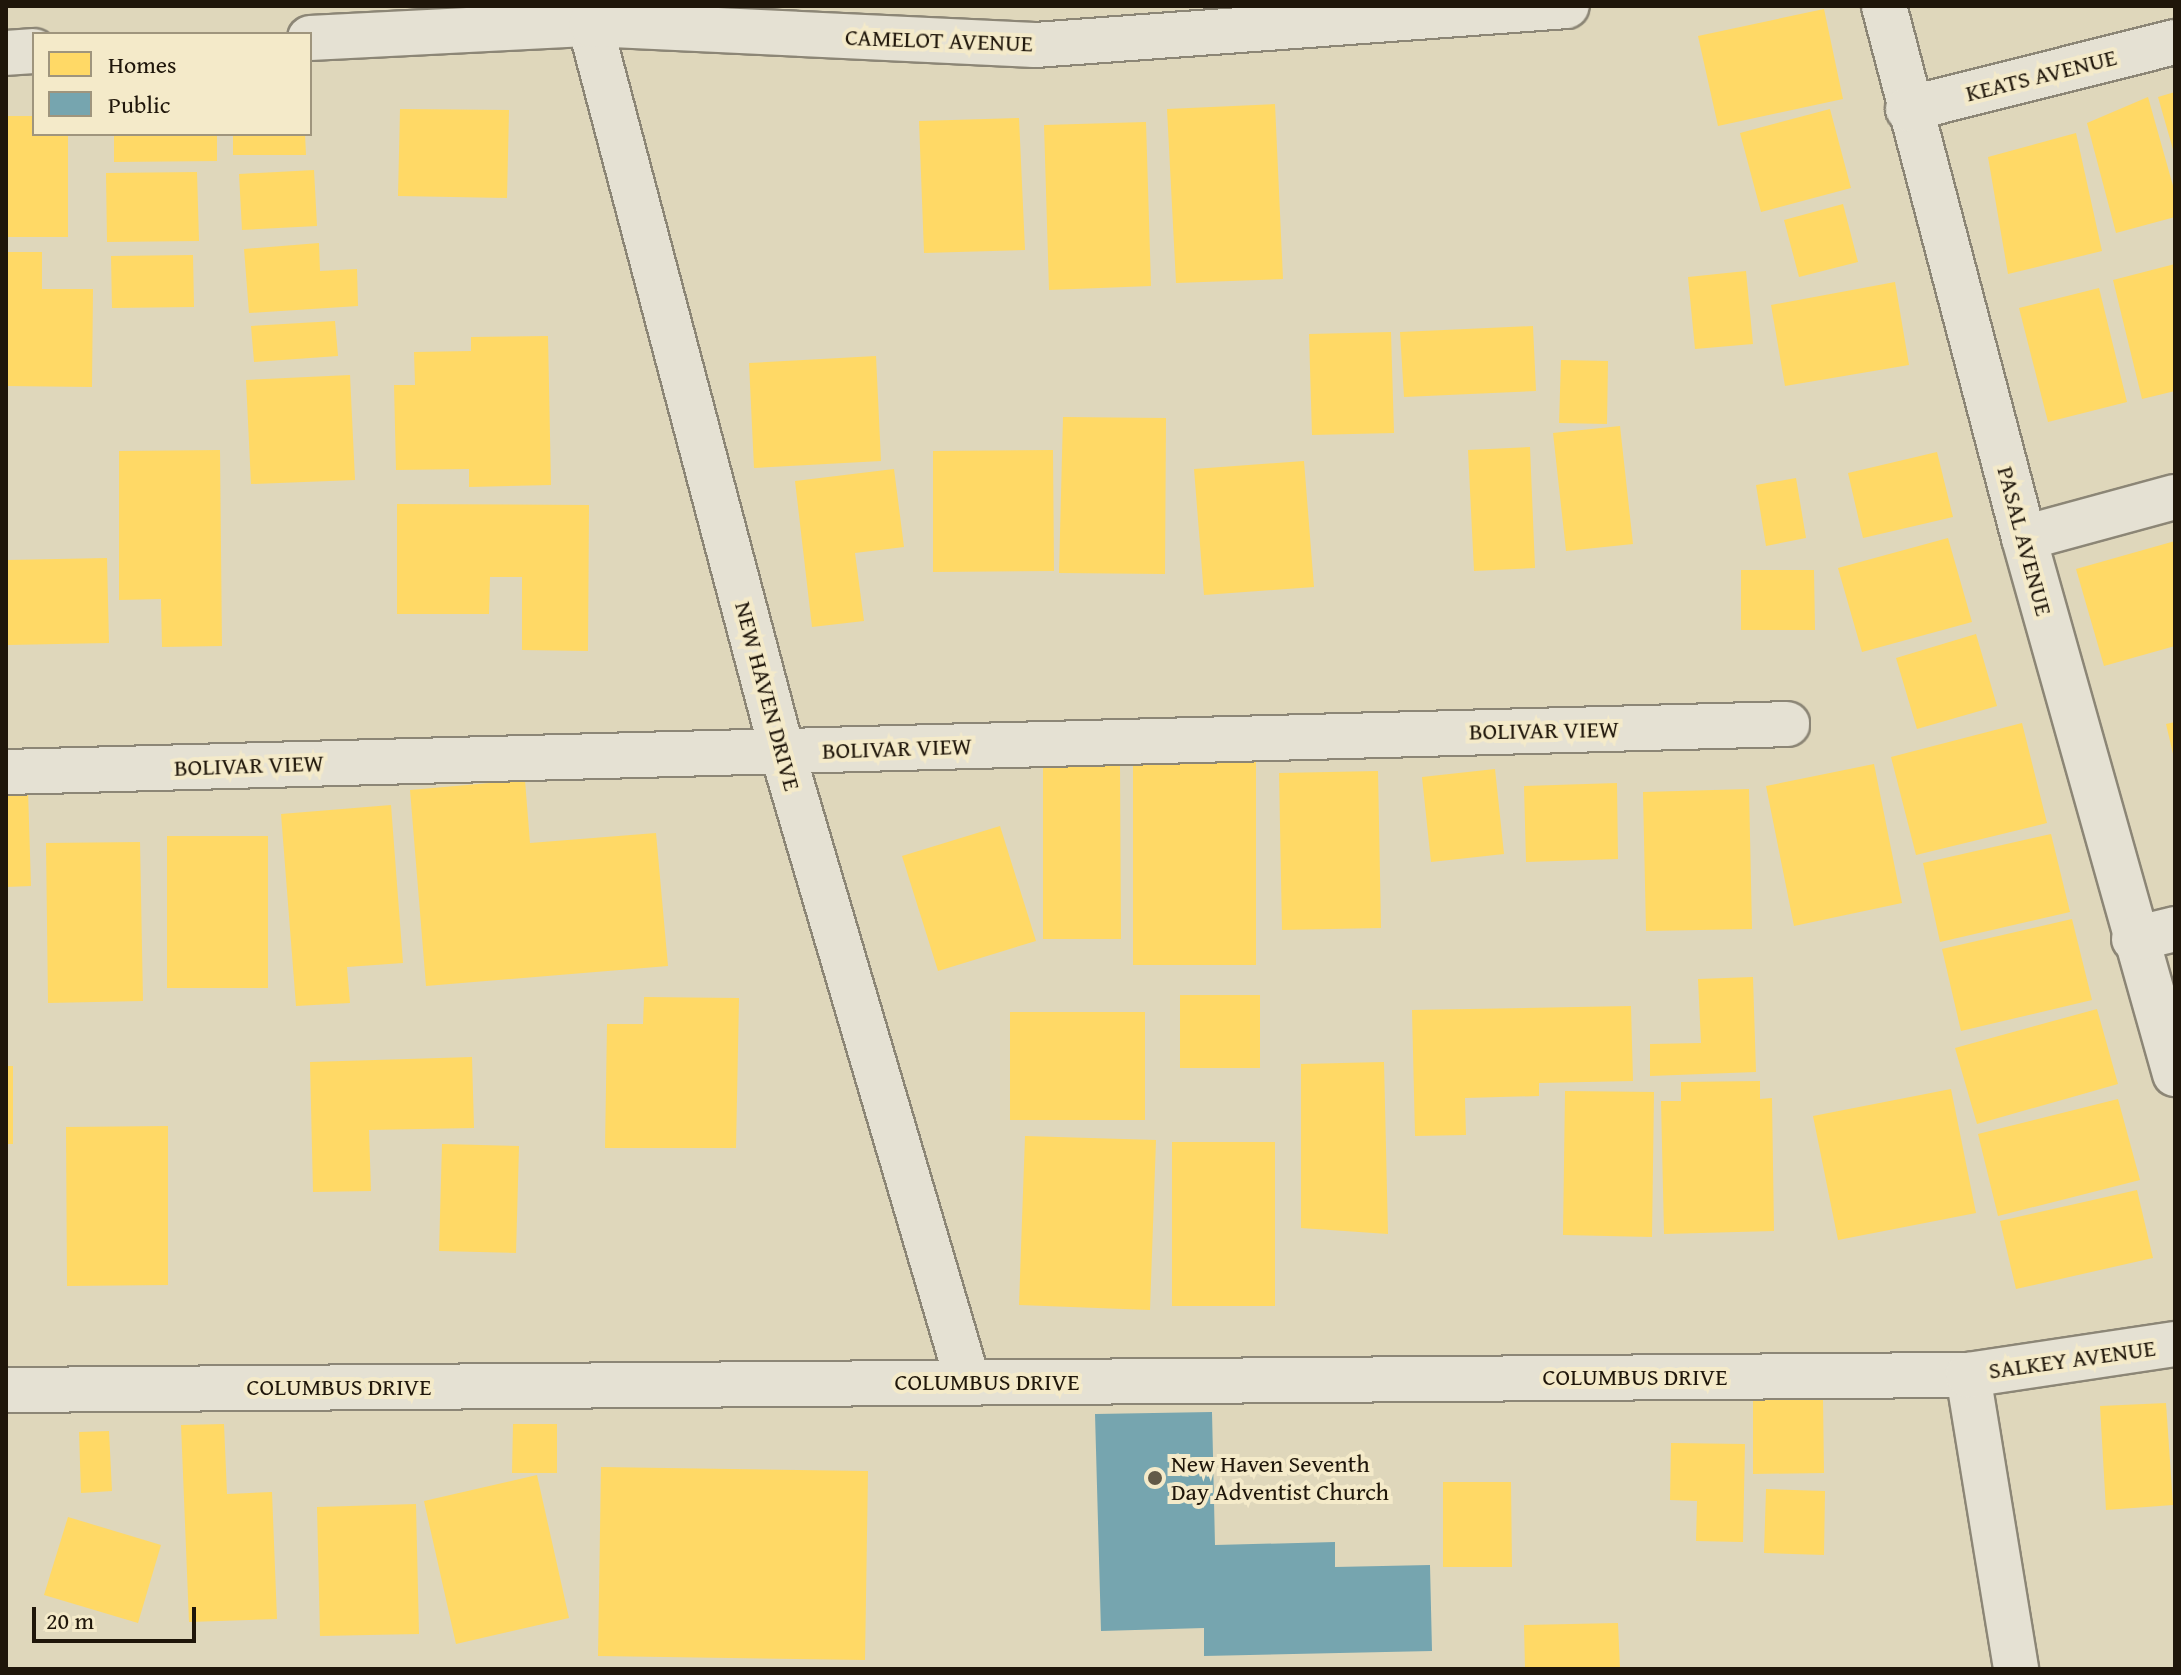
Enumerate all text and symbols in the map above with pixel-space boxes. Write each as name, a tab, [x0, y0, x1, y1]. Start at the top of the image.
street label: CAMELOT AVENUE	[845, 22, 1033, 58]
legend	[32, 32, 312, 136]
street label: KEATS AVENUE	[1963, 42, 2119, 108]
text: Homes	[108, 47, 177, 82]
text: Public	[108, 87, 170, 122]
street label: PASAL AVENUE	[1991, 463, 2059, 619]
street label: NEW HAVEN DRIVE	[729, 598, 807, 794]
street label: BOLIVAR VIEW	[1469, 714, 1619, 746]
street label: BOLIVAR VIEW	[822, 731, 972, 765]
street label: BOLIVAR VIEW	[174, 748, 324, 782]
street label: SALKEY AVENUE	[1987, 1333, 2157, 1385]
street label: COLUMBUS DRIVE	[1543, 1363, 1727, 1391]
street label: COLUMBUS DRIVE	[895, 1368, 1079, 1396]
street label: COLUMBUS DRIVE	[247, 1373, 431, 1401]
place label: New Haven Seventh Day Adventist Church	[1171, 1450, 1389, 1506]
marker: New Haven Seventh Day Adventist Church	[1146, 1469, 1164, 1487]
scale bar	[36, 1591, 200, 1641]
text: 20 m	[46, 1603, 94, 1638]

